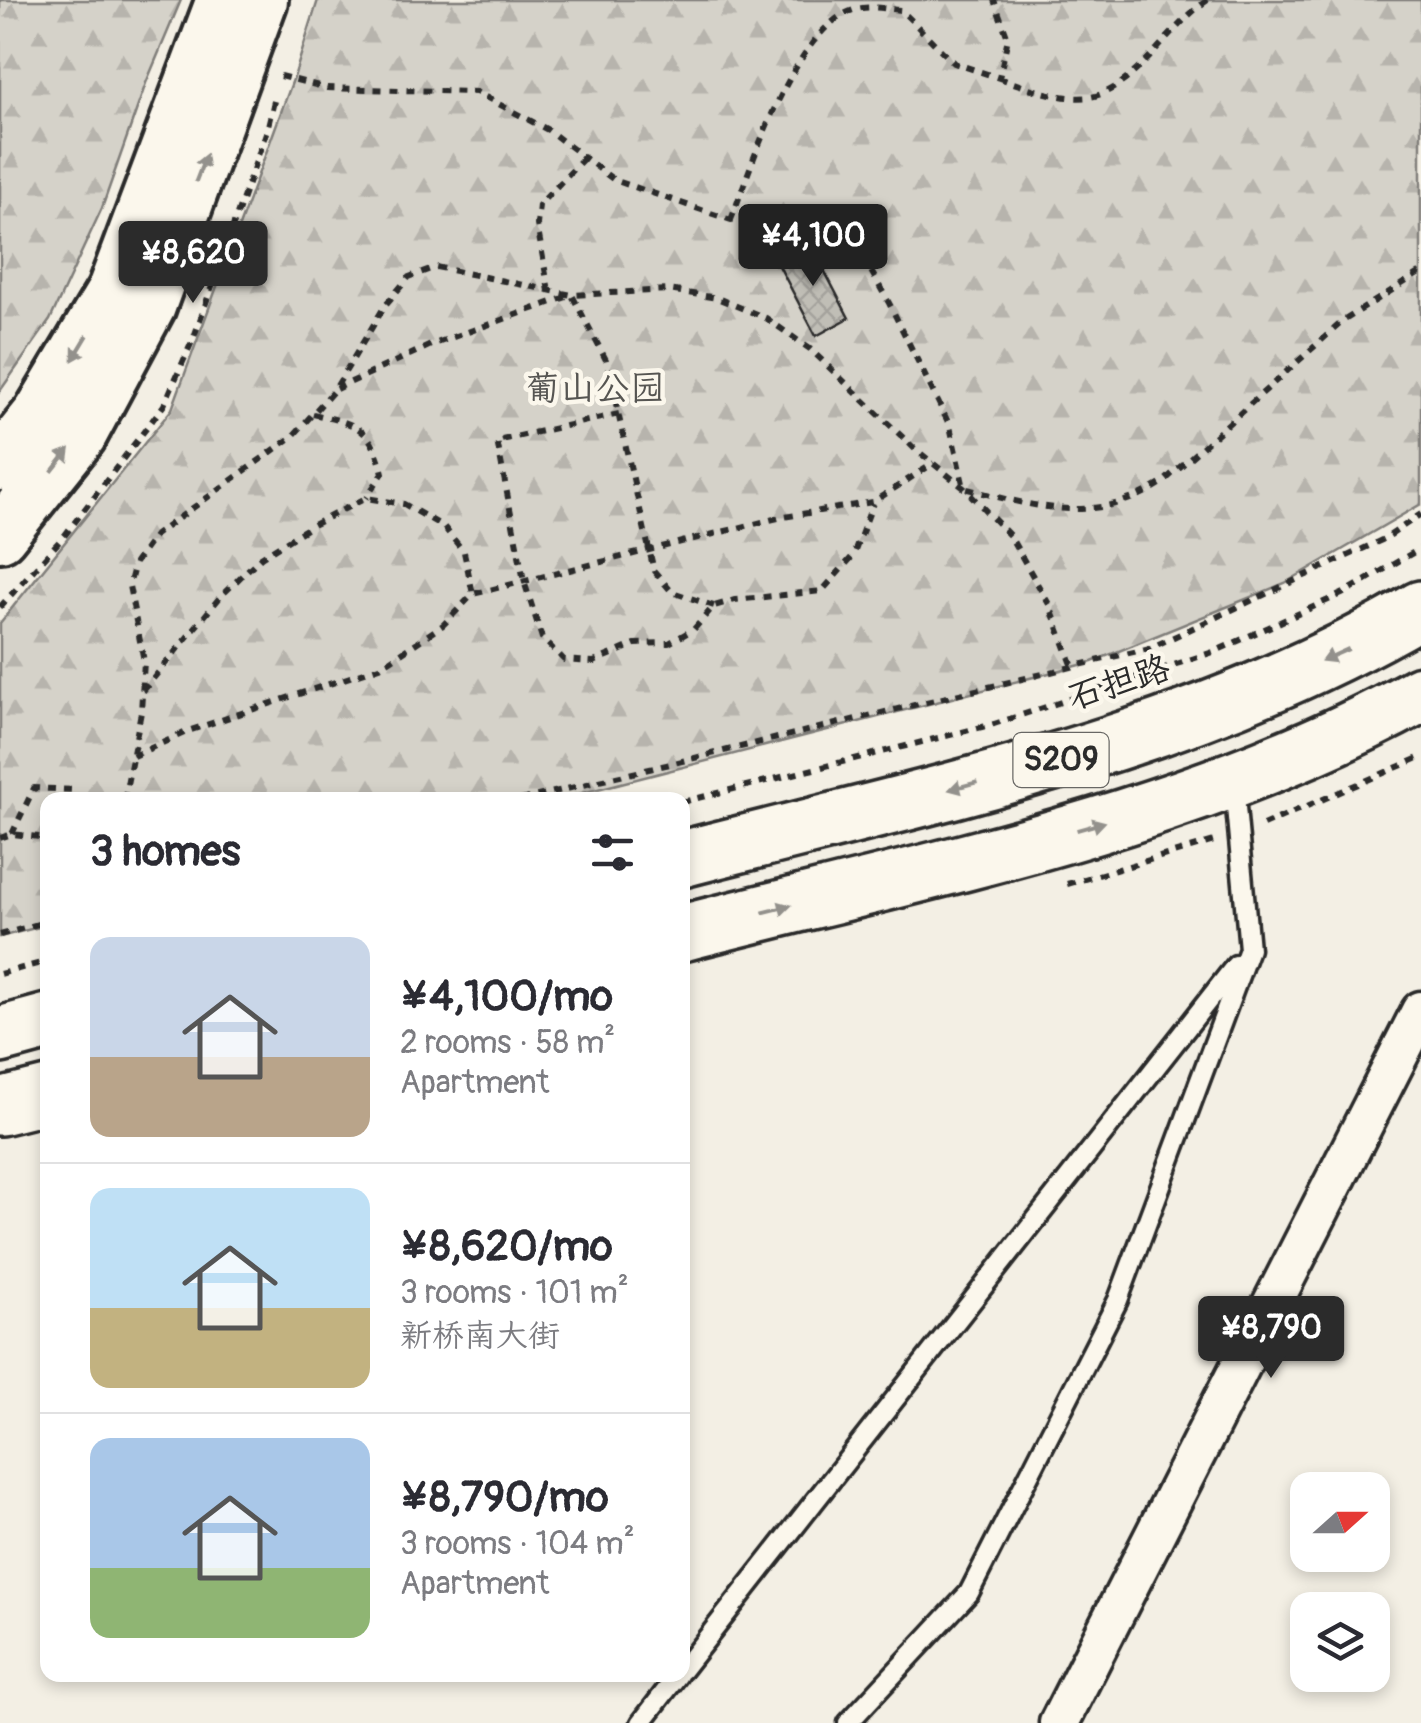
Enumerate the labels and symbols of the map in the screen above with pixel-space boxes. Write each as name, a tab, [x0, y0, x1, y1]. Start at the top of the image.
one-way arrow	[194, 153, 209, 183]
pin: ¥4,100	[732, 204, 894, 289]
pin: ¥8,620	[112, 221, 274, 306]
one-way arrow	[72, 334, 89, 362]
park label: 葡山公园	[525, 367, 665, 411]
one-way arrow	[50, 447, 71, 473]
street label: 石担路	[1062, 646, 1176, 720]
one-way arrow	[1320, 647, 1349, 664]
road number: S209	[1014, 733, 1108, 787]
one-way arrow	[947, 779, 978, 795]
one-way arrow	[1076, 818, 1107, 834]
one-way arrow	[762, 900, 793, 916]
pin: ¥8,790	[1190, 1296, 1352, 1381]
north arrow	[1290, 1472, 1390, 1572]

